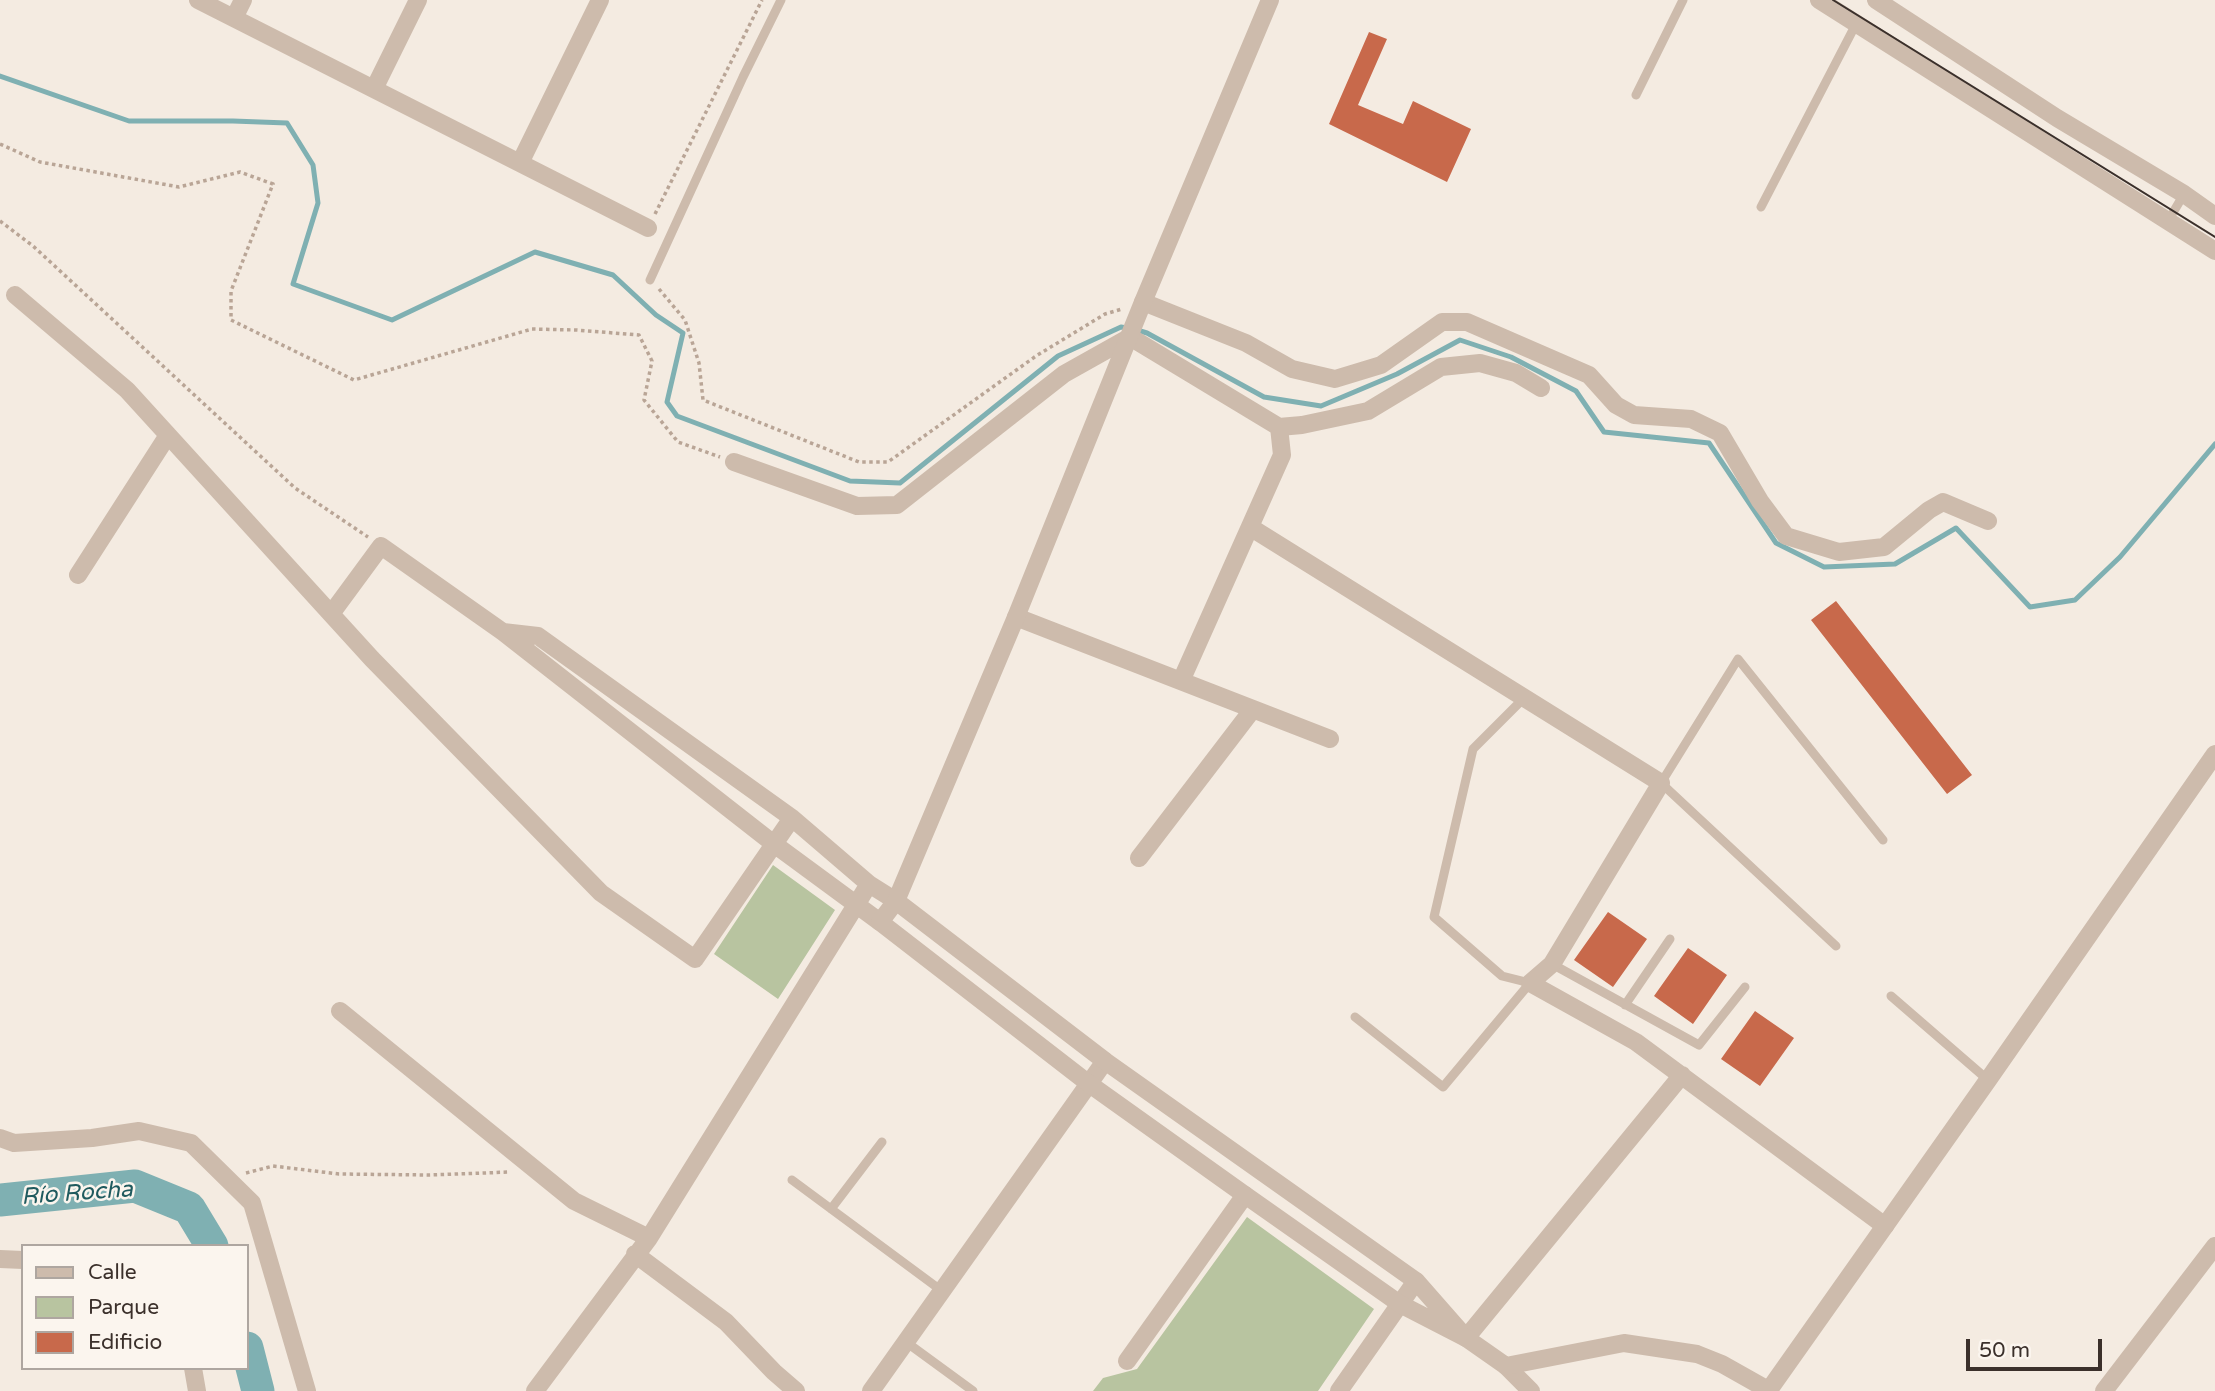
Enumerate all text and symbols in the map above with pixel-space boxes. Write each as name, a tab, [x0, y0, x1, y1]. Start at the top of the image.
water label: Río Rocha	[20, 1176, 134, 1212]
legend	[21, 1244, 248, 1370]
text: Calle	[88, 1260, 137, 1285]
text: Parque	[88, 1295, 159, 1320]
scale bar	[1970, 1324, 2106, 1368]
text: Edificio	[88, 1330, 162, 1355]
text: 50 m	[1979, 1338, 2030, 1363]

